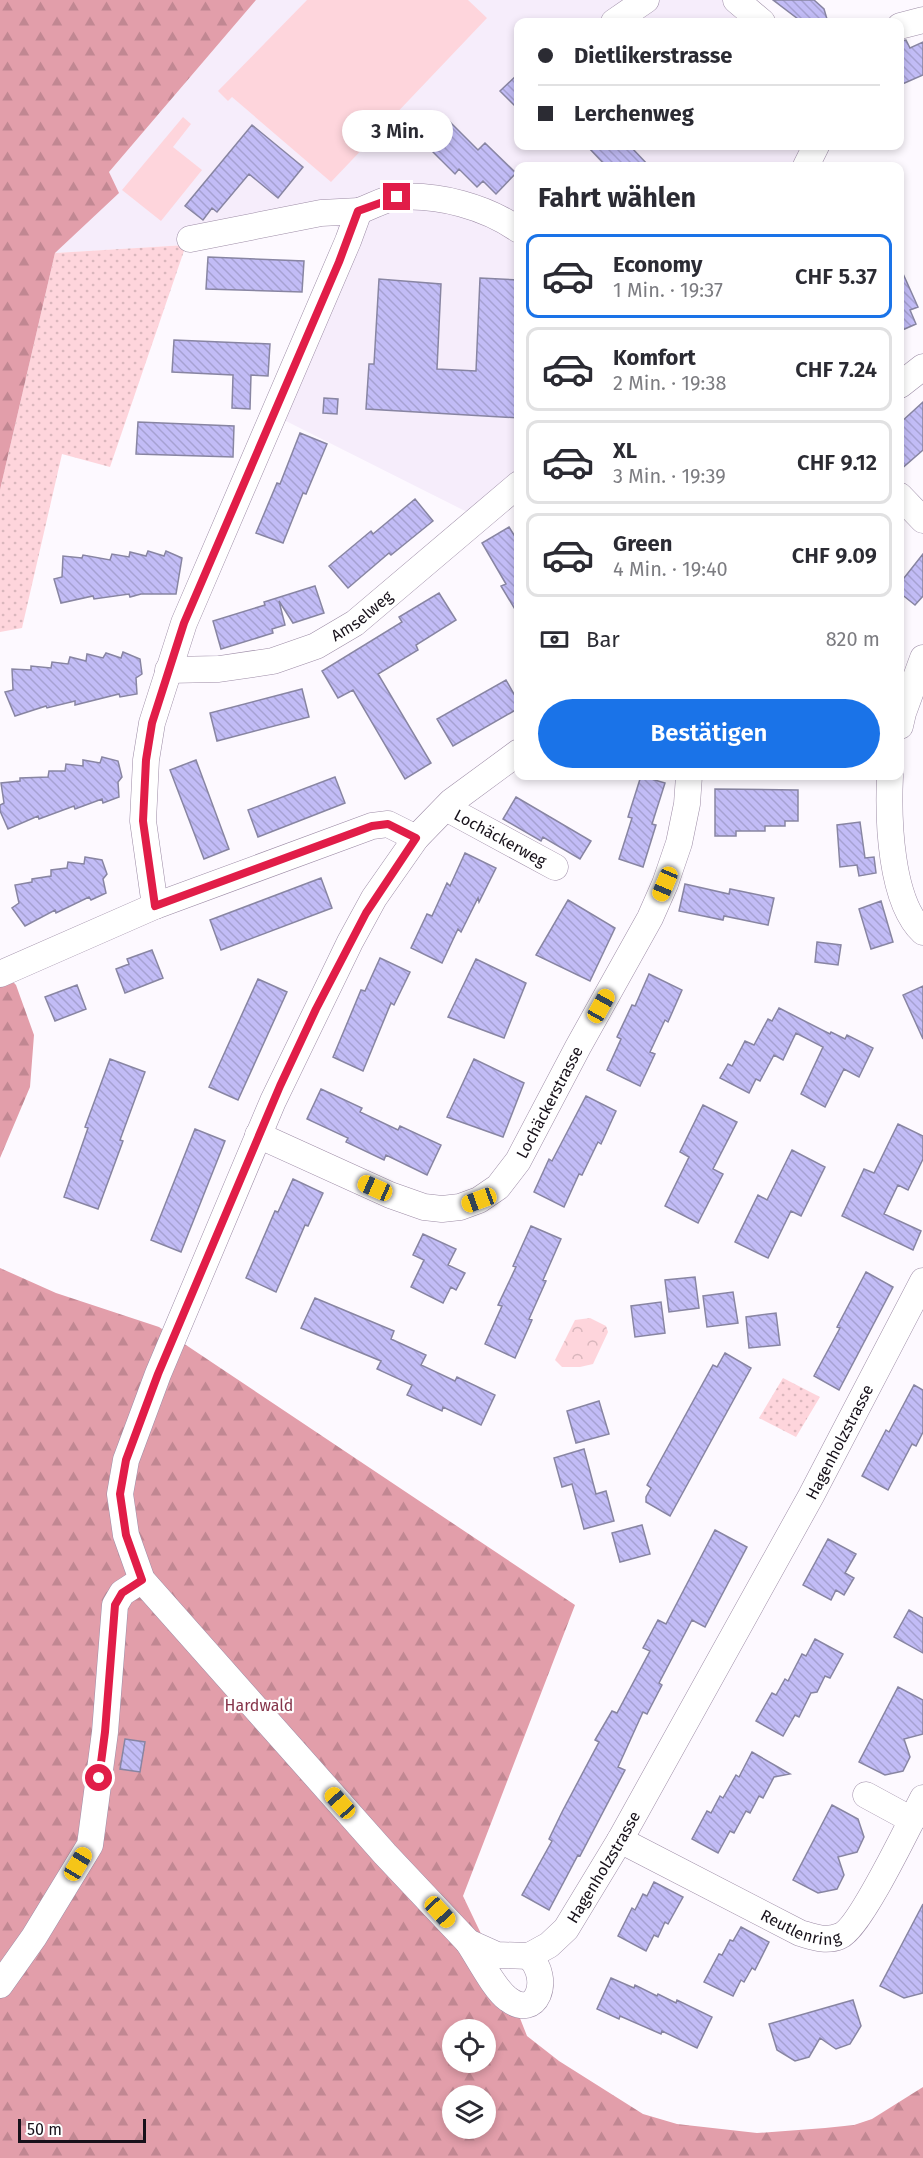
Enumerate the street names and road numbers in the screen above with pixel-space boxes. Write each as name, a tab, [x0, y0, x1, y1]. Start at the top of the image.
street label: Amselweg	[327, 586, 397, 645]
street label: Lochäckerweg	[451, 805, 550, 870]
street label: Lochäckerstrasse	[512, 1043, 586, 1161]
street label: Hagenholzstrasse	[801, 1381, 877, 1503]
street label: Hagenholzstrasse	[563, 1807, 644, 1926]
street label: Reutlenring	[758, 1905, 844, 1948]

